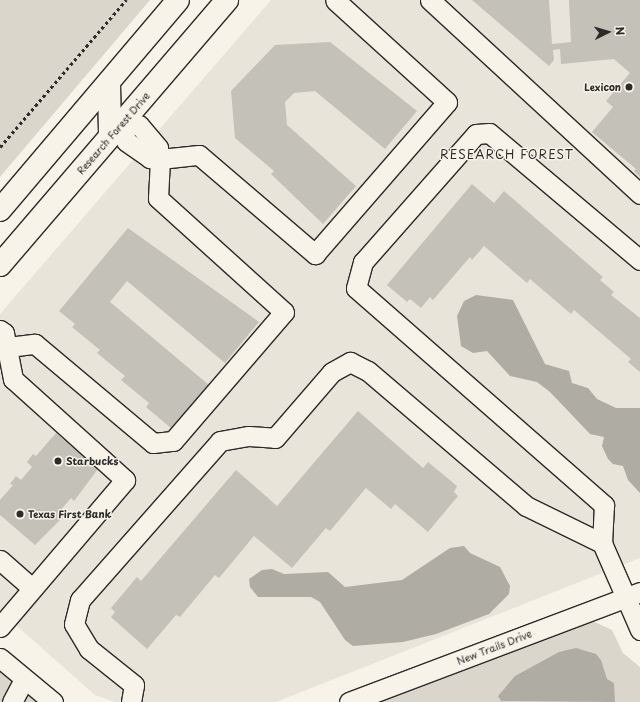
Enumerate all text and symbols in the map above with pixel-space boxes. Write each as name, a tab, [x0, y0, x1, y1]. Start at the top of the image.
north arrow	[588, 12, 628, 52]
text: N	[612, 26, 629, 36]
place label: Lexicon	[584, 81, 621, 93]
marker: Lexicon	[624, 82, 634, 92]
street label: Research Forest Drive	[74, 89, 152, 177]
district label: RESEARCH FOREST	[440, 148, 574, 162]
place label: Starbucks	[66, 455, 118, 467]
marker: Starbucks	[53, 456, 63, 466]
place label: Texas First Bank	[28, 508, 112, 520]
marker: Texas First Bank	[15, 509, 25, 519]
street label: New Trails Drive	[454, 627, 534, 667]

